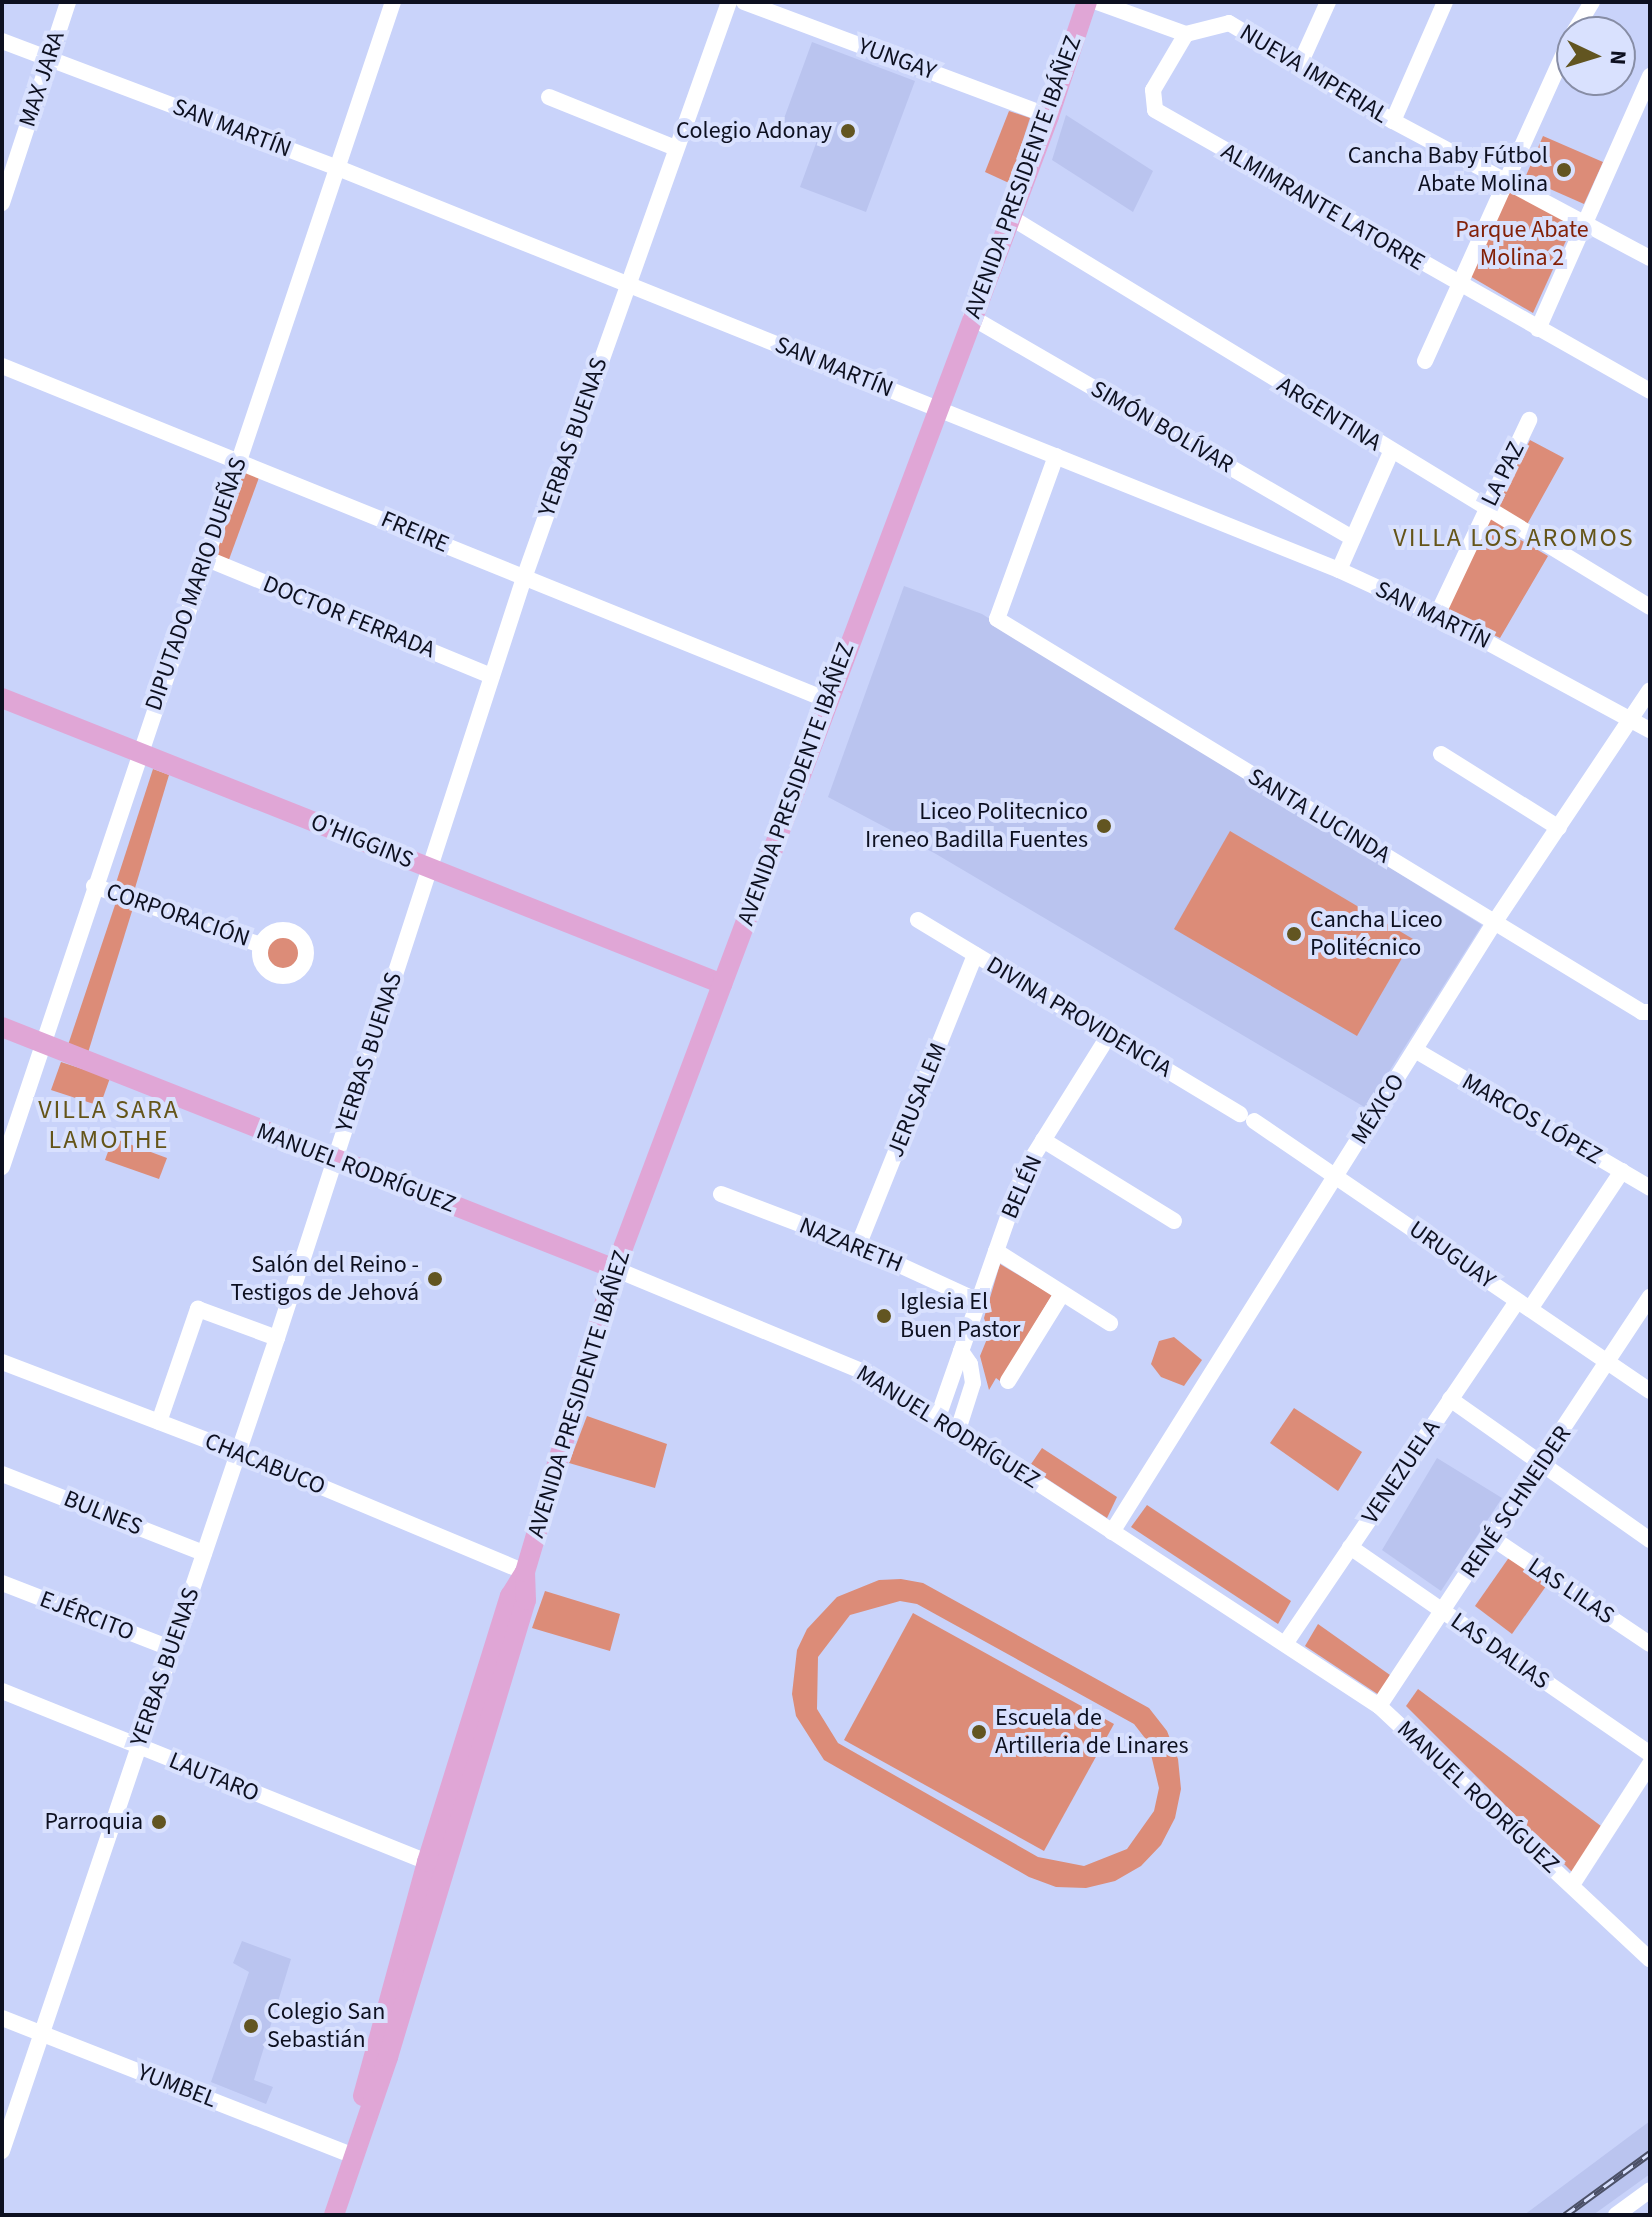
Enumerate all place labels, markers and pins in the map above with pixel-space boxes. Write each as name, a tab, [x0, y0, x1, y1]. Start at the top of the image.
place label: Colegio Adonay	[676, 117, 832, 145]
marker: Colegio Adonay	[839, 122, 857, 140]
place label: Cancha Baby Fútbol Abate Molina	[1348, 142, 1548, 198]
marker: Cancha Baby Fútbol Abate Molina	[1555, 161, 1573, 179]
place label: Liceo Politecnico Ireneo Badilla Fuentes	[865, 798, 1088, 854]
marker: Liceo Politecnico Ireneo Badilla Fuentes	[1095, 817, 1113, 835]
place label: Cancha Liceo Politécnico	[1310, 906, 1443, 962]
marker: Cancha Liceo Politécnico	[1285, 925, 1303, 943]
place label: Salón del Reino - Testigos de Jehová	[230, 1251, 419, 1307]
marker: Salón del Reino - Testigos de Jehová	[426, 1270, 444, 1288]
place label: Iglesia El Buen Pastor	[900, 1288, 1020, 1344]
marker: Iglesia El Buen Pastor	[875, 1307, 893, 1325]
place label: Escuela de Artilleria de Linares	[995, 1704, 1189, 1760]
marker: Escuela de Artilleria de Linares	[970, 1723, 988, 1741]
place label: Parroquia	[45, 1808, 143, 1836]
marker: Parroquia	[150, 1813, 168, 1831]
place label: Colegio San Sebastián	[267, 1998, 385, 2054]
marker: Colegio San Sebastián	[242, 2017, 260, 2035]

